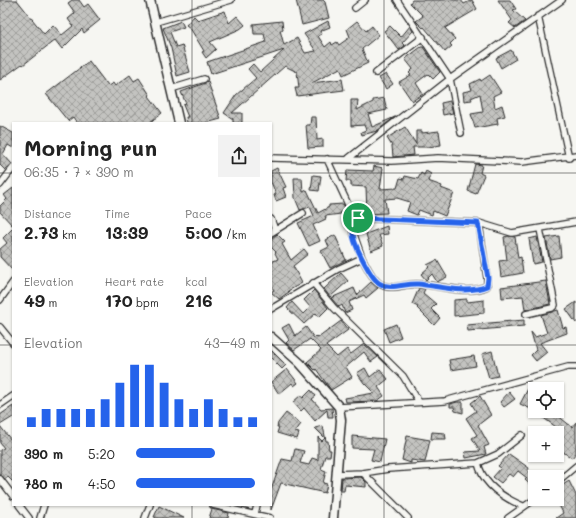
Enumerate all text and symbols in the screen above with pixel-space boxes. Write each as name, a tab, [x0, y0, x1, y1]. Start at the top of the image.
text: Morning run	[24, 133, 157, 162]
button: share	[218, 135, 260, 177]
text: 06:35 · 7 × 390 m	[24, 163, 134, 180]
pin	[341, 201, 375, 235]
text: Distance	[24, 206, 71, 221]
text: Time	[105, 206, 130, 221]
text: Pace	[185, 206, 212, 221]
icon: arrive	[347, 207, 369, 229]
text: 2.73	[24, 221, 58, 243]
text: 13:39	[105, 221, 148, 243]
text: 5:00	[185, 221, 223, 243]
text: km	[58, 227, 77, 242]
text: /km	[223, 227, 246, 242]
text: Elevation	[24, 274, 73, 289]
text: Heart rate	[105, 274, 164, 289]
text: kcal	[185, 274, 207, 289]
text: 49	[24, 289, 45, 311]
text: 170	[105, 289, 133, 311]
text: 216	[185, 289, 213, 311]
text: m	[45, 295, 57, 310]
text: bpm	[133, 295, 159, 310]
text: Elevation	[24, 334, 82, 351]
text: 43–49 m	[204, 334, 260, 351]
map controls	[528, 382, 564, 506]
button: locate	[528, 382, 564, 418]
button: +	[528, 426, 564, 462]
text: 390 m	[24, 445, 63, 462]
text: 5:20	[88, 445, 115, 462]
button: −	[528, 470, 564, 506]
text: 780 m	[24, 475, 63, 492]
text: 4:50	[88, 475, 115, 492]

